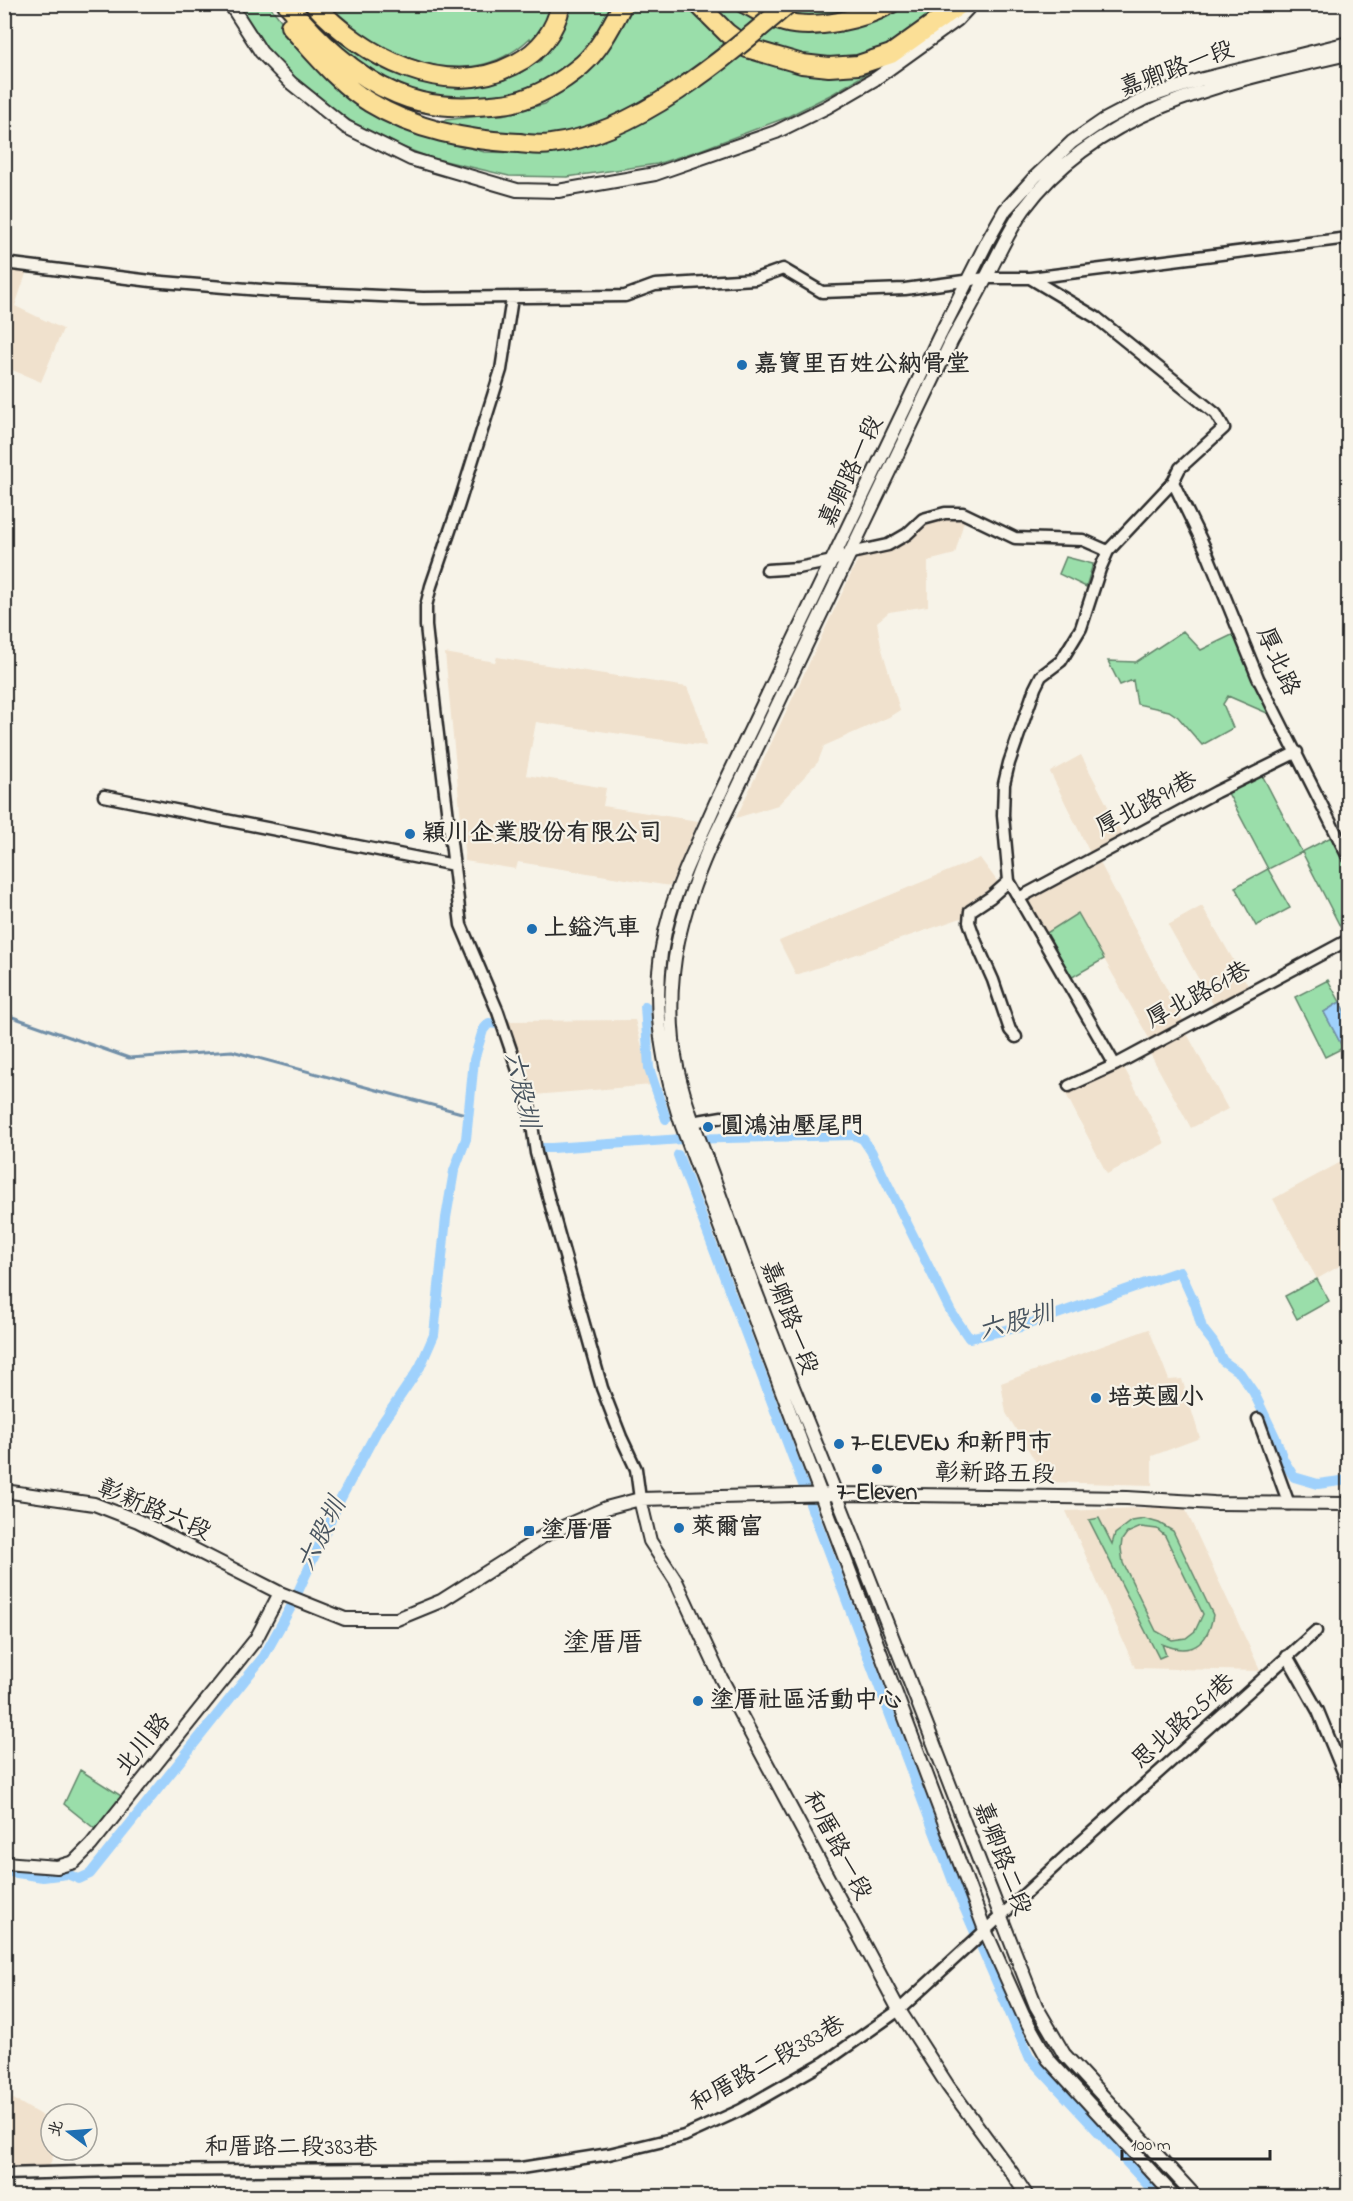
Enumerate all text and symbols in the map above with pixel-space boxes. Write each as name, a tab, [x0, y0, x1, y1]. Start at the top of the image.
street label: 嘉卿路一段	[1115, 33, 1239, 107]
place label: 嘉寶里百姓公納骨堂	[754, 348, 970, 383]
marker: 嘉寶里百姓公納骨堂	[735, 358, 749, 372]
street label: 嘉卿路一段	[811, 410, 893, 534]
street label: 厚北路	[1246, 622, 1308, 702]
street label: 厚北路91巷	[1090, 764, 1204, 846]
place label: 穎川企業股份有限公司	[422, 817, 662, 852]
marker: 穎川企業股份有限公司	[403, 827, 417, 841]
place label: 上鎰汽車	[544, 912, 640, 947]
marker: 上鎰汽車	[525, 922, 539, 936]
street label: 厚北路61巷	[1140, 954, 1258, 1038]
water label: 六股圳	[493, 1048, 548, 1135]
place label: 圓鴻油壓尾門	[720, 1110, 864, 1145]
marker: 圓鴻油壓尾門	[701, 1120, 715, 1134]
street label: 嘉卿路一段	[750, 1256, 826, 1380]
water label: 六股圳	[974, 1294, 1062, 1351]
place label: 培英國小	[1108, 1381, 1204, 1416]
marker: 培英國小	[1089, 1391, 1103, 1405]
place label: 7-ELEVEN 和新門市	[851, 1427, 1052, 1462]
marker: 7-ELEVEN 和新門市	[832, 1437, 846, 1451]
street label: 彰新路五段	[935, 1456, 1055, 1494]
marker: 7-Eleven	[870, 1462, 884, 1476]
street label: 彰新路六段	[92, 1471, 216, 1551]
place label: 7-Eleven	[837, 1476, 918, 1511]
water label: 六股圳	[289, 1489, 358, 1578]
place label: 萊爾富	[691, 1511, 763, 1546]
place label: 塗厝厝	[541, 1514, 613, 1549]
marker: 萊爾富	[672, 1521, 686, 1535]
marker: 塗厝厝	[522, 1524, 536, 1538]
district label: 塗厝厝	[563, 1625, 644, 1664]
street label: 思北路251巷	[1124, 1666, 1244, 1778]
place label: 塗厝社區活動中心	[710, 1684, 902, 1719]
marker: 塗厝社區活動中心	[691, 1694, 705, 1708]
street label: 北川路	[108, 1706, 180, 1784]
street label: 和厝路一段	[792, 1785, 880, 1907]
street label: 嘉卿路二段	[963, 1797, 1039, 1921]
street label: 和厝路二段383巷	[684, 2008, 852, 2122]
north arrow	[39, 2102, 99, 2162]
text: 北	[43, 2117, 70, 2139]
scale bar	[1122, 2123, 1270, 2161]
street label: 和厝路二段383巷	[205, 2131, 377, 2166]
text: 100 m	[1131, 2133, 1171, 2159]

